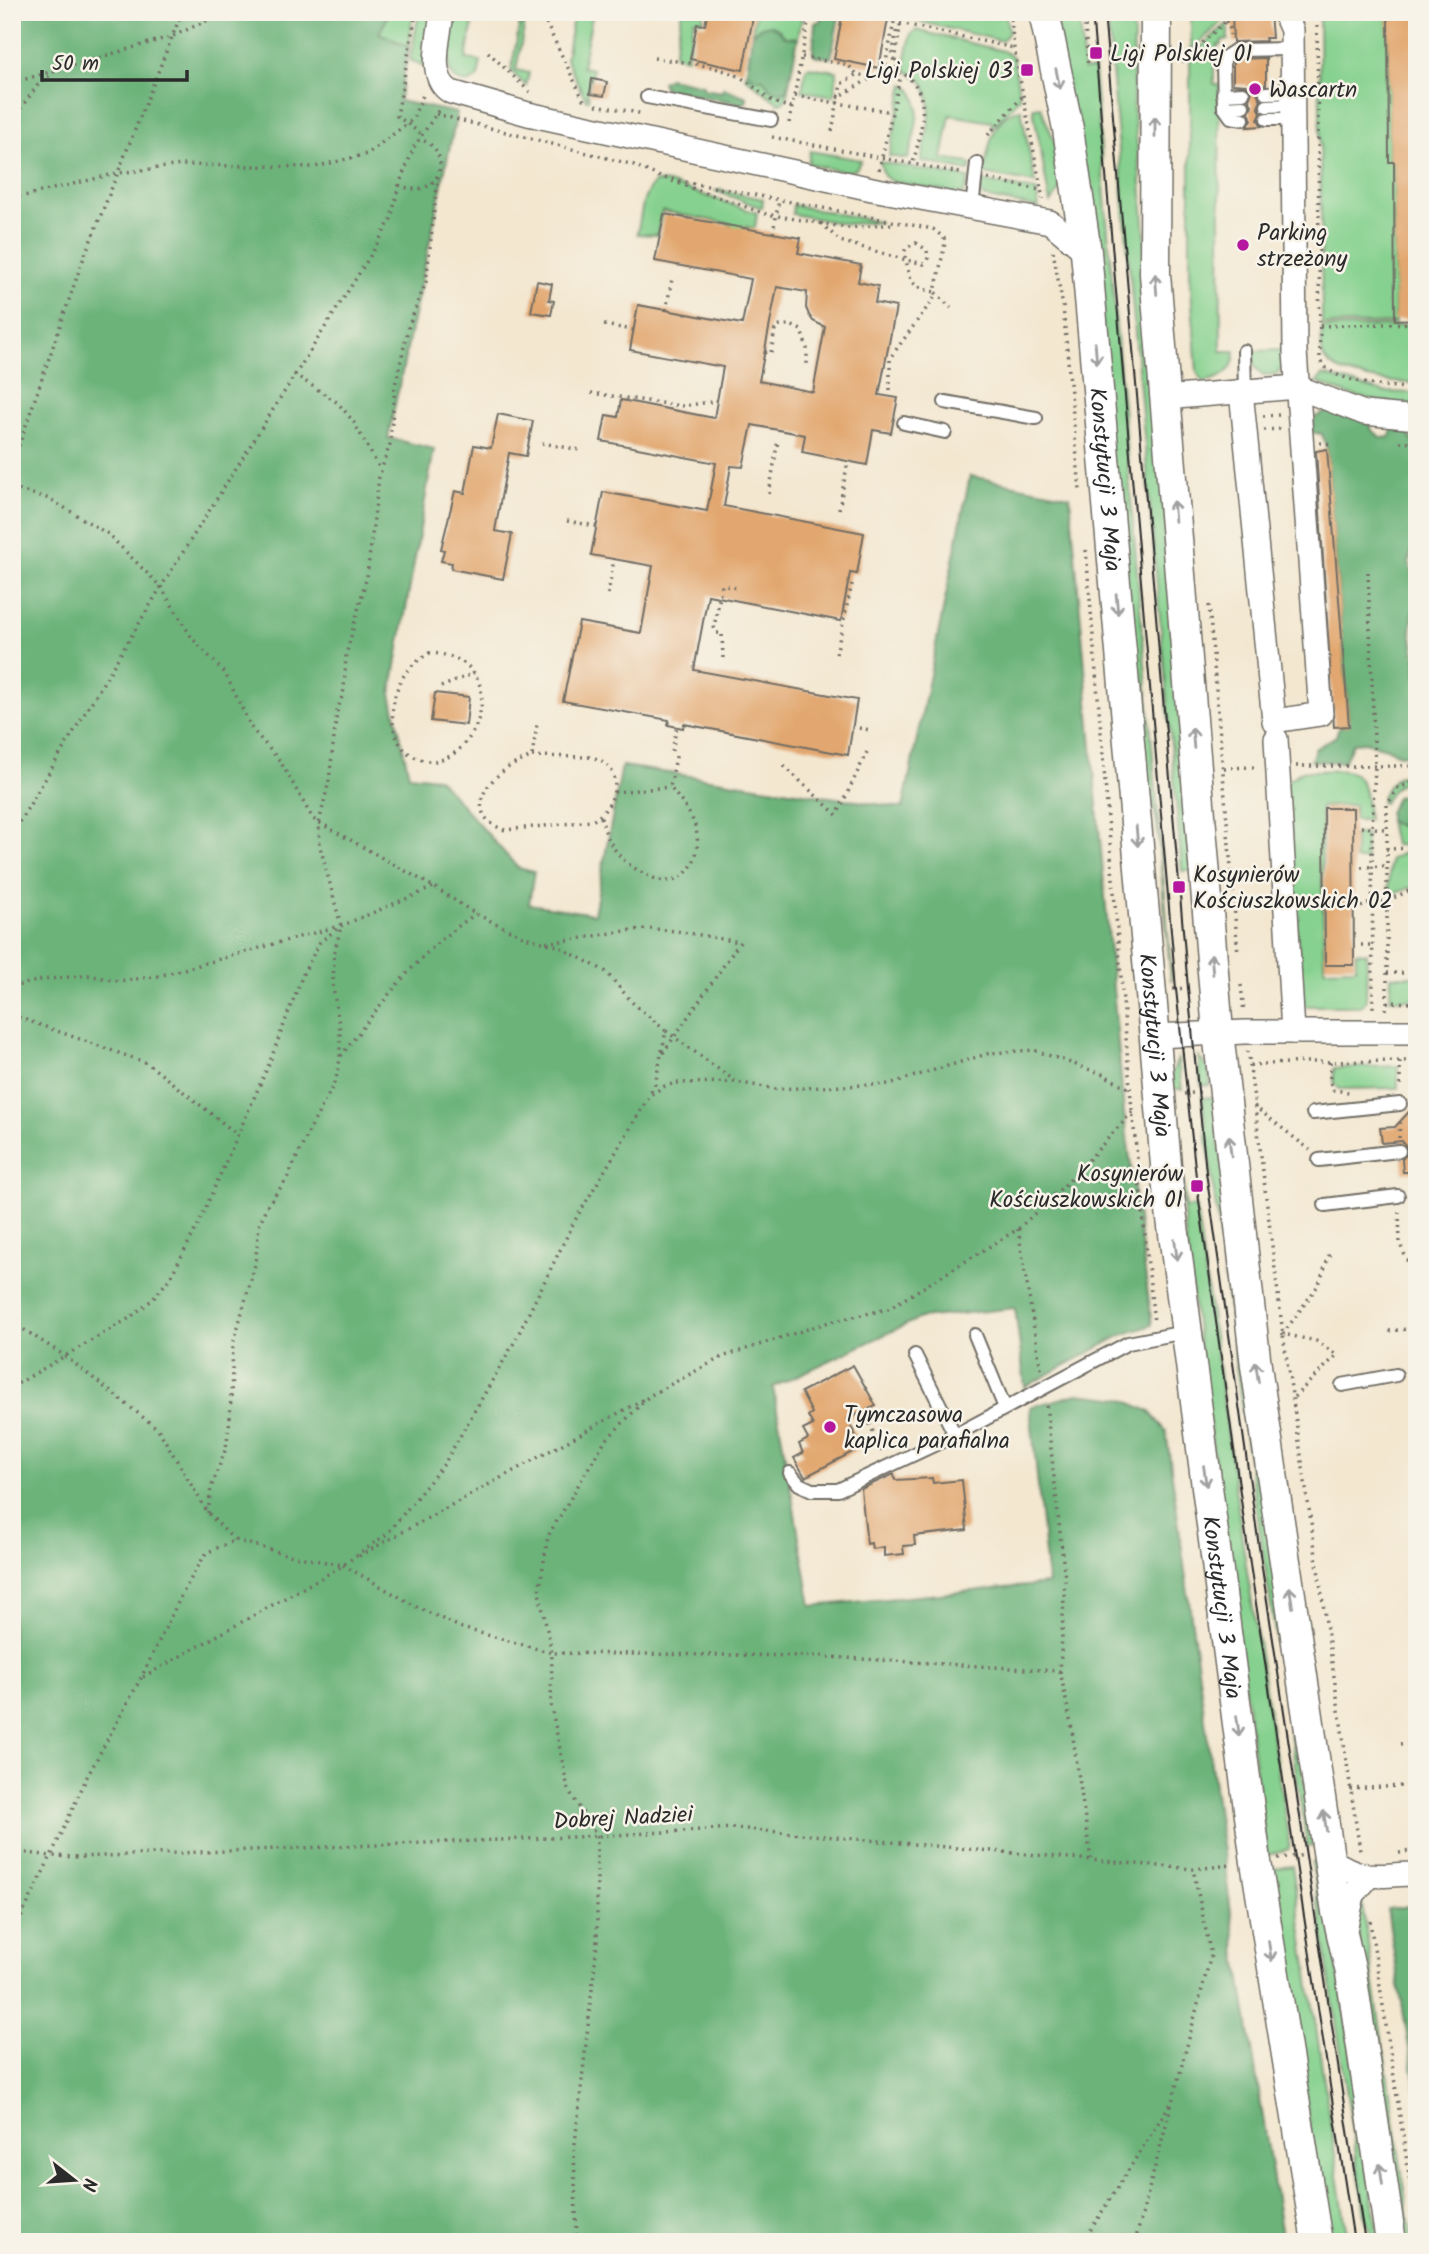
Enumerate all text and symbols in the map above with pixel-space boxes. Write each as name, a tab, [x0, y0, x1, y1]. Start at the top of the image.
place label: Ligi Polskiej 01	[1110, 37, 1252, 73]
scale bar	[42, 38, 187, 82]
marker: Ligi Polskiej 01	[1088, 45, 1104, 61]
text: 50 m	[52, 48, 99, 81]
place label: Ligi Polskiej 03	[865, 54, 1013, 90]
marker: Ligi Polskiej 03	[1019, 62, 1035, 78]
one-way arrow	[1052, 67, 1066, 90]
place label: Wascartn	[1269, 73, 1357, 109]
marker: Wascartn	[1247, 81, 1263, 97]
one-way arrow	[1148, 116, 1162, 139]
place label: Parking strzeżony	[1257, 216, 1347, 278]
marker: Parking strzeżony	[1235, 237, 1251, 253]
one-way arrow	[1149, 273, 1162, 296]
one-way arrow	[1090, 341, 1103, 363]
street label: Konstytucji 3 Maja	[1078, 386, 1130, 573]
one-way arrow	[1167, 500, 1180, 523]
one-way arrow	[1111, 592, 1124, 615]
one-way arrow	[1186, 727, 1199, 750]
one-way arrow	[1131, 824, 1144, 846]
place label: Kosynierów Kościuszkowskich 02	[1193, 858, 1393, 920]
marker: Kosynierów Kościuszkowskich 02	[1171, 879, 1187, 895]
street label: Konstytucji 3 Maja	[1128, 952, 1179, 1139]
one-way arrow	[1205, 954, 1218, 976]
one-way arrow	[1224, 1135, 1237, 1157]
place label: Kosynierów Kościuszkowskich 01	[989, 1157, 1184, 1219]
marker: Kosynierów Kościuszkowskich 01	[1189, 1178, 1205, 1194]
one-way arrow	[1169, 1238, 1182, 1261]
one-way arrow	[1250, 1361, 1263, 1383]
place label: Tymczasowa kaplica parafialna	[844, 1398, 1010, 1460]
marker: Tymczasowa kaplica parafialna	[822, 1419, 838, 1435]
one-way arrow	[1198, 1464, 1211, 1487]
street label: Konstytucji 3 Maja	[1191, 1514, 1251, 1701]
one-way arrow	[1284, 1586, 1297, 1608]
one-way arrow	[1232, 1714, 1245, 1737]
street label: Dobrej Nadziei	[552, 1797, 695, 1841]
one-way arrow	[1318, 1811, 1331, 1833]
one-way arrow	[1264, 1939, 1277, 1962]
north arrow	[38, 2146, 108, 2216]
one-way arrow	[1374, 2163, 1387, 2186]
text: N	[72, 2174, 104, 2195]

